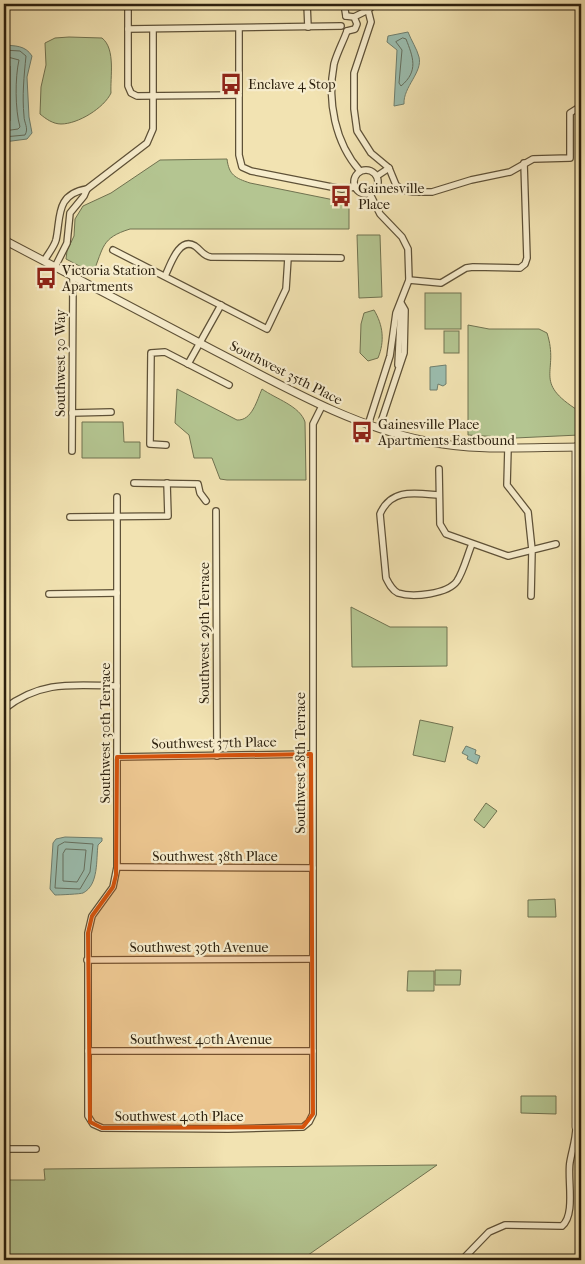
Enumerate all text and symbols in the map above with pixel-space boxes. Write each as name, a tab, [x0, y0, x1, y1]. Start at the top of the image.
bus stop icon: Enclave 4 Stop	[218, 71, 244, 97]
place label: Enclave 4 Stop	[248, 76, 336, 93]
place label: Gainesville Place	[358, 180, 424, 213]
bus stop icon: Gainesville Place	[328, 183, 354, 209]
place label: Victoria Station Apartments	[61, 262, 156, 295]
bus stop icon: Victoria Station Apartments	[33, 265, 59, 291]
street label: Southwest 30 Way	[52, 309, 69, 417]
street label: Southwest 35th Place	[227, 337, 345, 409]
place label: Gainesville Place Apartments Eastbound	[377, 416, 515, 449]
bus stop icon: Gainesville Place Apartments Eastbound	[349, 419, 375, 445]
street label: Southwest 29th Terrace	[196, 562, 213, 704]
street label: Southwest 30th Terrace	[97, 662, 114, 803]
street label: Southwest 28th Terrace	[292, 692, 309, 834]
street label: Southwest 37th Place	[151, 733, 277, 753]
street label: Southwest 38th Place	[152, 848, 278, 865]
street label: Southwest 39th Avenue	[129, 939, 269, 956]
street label: Southwest 40th Avenue	[130, 1031, 272, 1048]
street label: Southwest 40th Place	[115, 1108, 243, 1125]

